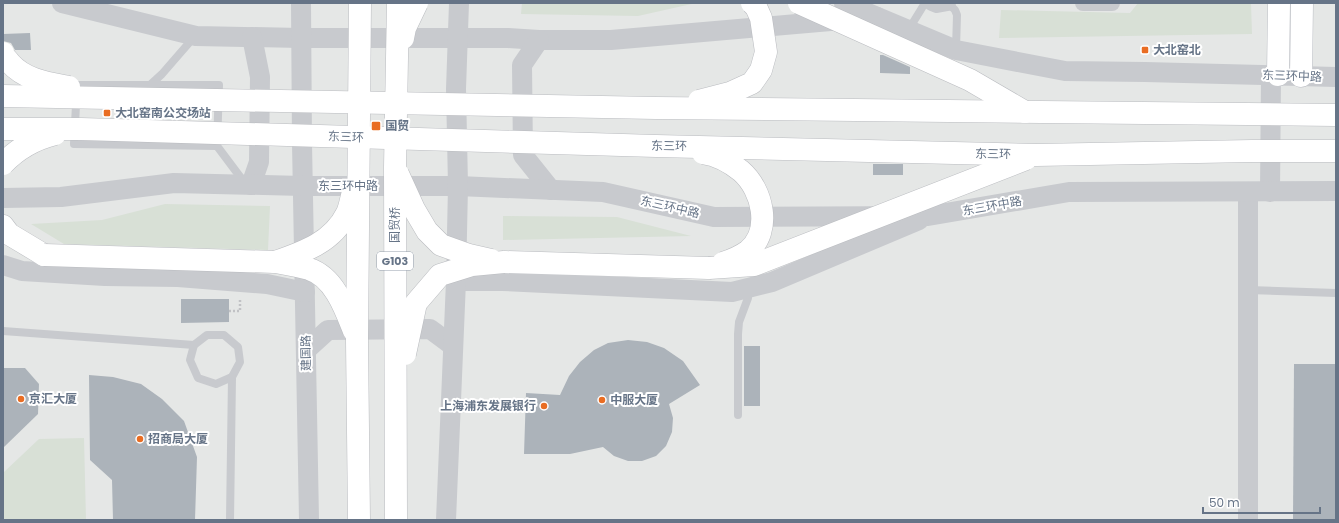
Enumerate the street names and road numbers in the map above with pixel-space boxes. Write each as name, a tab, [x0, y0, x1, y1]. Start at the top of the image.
street label: 东三环中路	[1262, 66, 1322, 85]
street label: 东三环	[328, 127, 364, 146]
street label: 东三环	[651, 137, 687, 154]
street label: 东三环	[975, 145, 1011, 162]
street label: 东三环中路	[318, 177, 378, 194]
street label: 东三环中路	[639, 191, 701, 222]
street label: 东三环中路	[961, 192, 1023, 219]
street label: 国贸桥	[386, 207, 403, 243]
road number: G103	[377, 252, 413, 270]
street label: 建国路	[297, 335, 314, 371]

